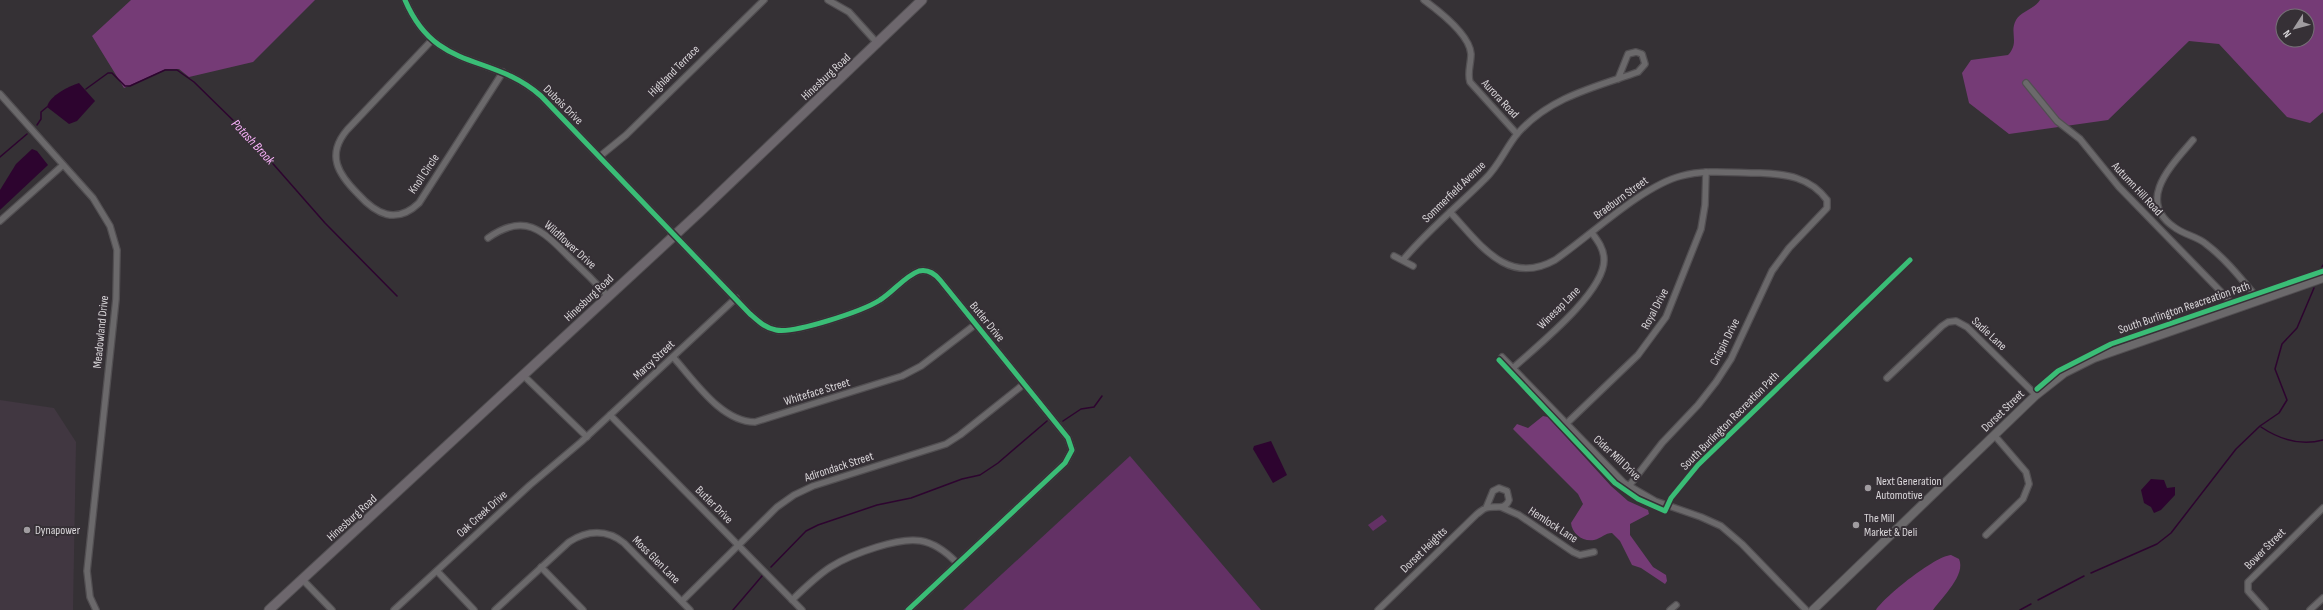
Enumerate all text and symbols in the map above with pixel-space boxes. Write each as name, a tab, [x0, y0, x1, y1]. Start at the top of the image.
north arrow	[2275, 8, 2315, 48]
text: N	[2280, 27, 2294, 40]
street label: Highland Terrace	[645, 42, 703, 100]
street label: Hinesburg Road	[798, 50, 854, 104]
street label: Aurora Road	[1477, 76, 1522, 122]
street label: Dubois Drive	[540, 82, 586, 128]
water label: Potash Brook	[228, 116, 279, 169]
street label: Knoll Circle	[405, 151, 443, 197]
street label: Sommerfield Avenue	[1419, 158, 1489, 226]
street label: Autumn Hill Road	[2108, 158, 2166, 219]
street label: Braeburn Street	[1591, 173, 1652, 223]
street label: Wildflower Drive	[541, 218, 599, 273]
street label: Hinesburg Road	[561, 271, 617, 325]
street label: South Burlington Reacreation Path	[2116, 278, 2252, 338]
street label: Winesap Lane	[1534, 283, 1584, 333]
street label: Royal Drive	[1638, 286, 1672, 332]
street label: Meadowland Drive	[90, 295, 112, 369]
street label: Butler Drive	[966, 299, 1008, 345]
street label: Sadie Lane	[1968, 314, 2010, 354]
street label: Crispin Drive	[1707, 316, 1743, 368]
street label: Marcy Street	[630, 337, 678, 383]
street label: South Burlington Recreation Path	[1677, 368, 1783, 474]
street label: Whiteface Street	[782, 375, 852, 409]
street label: Dorset Street	[1978, 387, 2028, 435]
street label: Cider Mill Drive	[1590, 432, 1644, 484]
street label: Adirondack Street	[802, 449, 876, 486]
place label: Next Generation Automotive	[1875, 474, 1942, 503]
street label: Butler Drive	[692, 483, 736, 527]
marker: Next Generation Automotive	[1863, 483, 1873, 493]
street label: Oak Creek Drive	[454, 487, 511, 541]
street label: Hinesburg Road	[324, 492, 380, 544]
street label: Hemlock Lane	[1525, 503, 1581, 547]
place label: The Mill Market & Deli	[1864, 511, 1917, 540]
marker: The Mill Market & Deli	[1851, 520, 1861, 530]
place label: Dynapower	[35, 523, 81, 538]
street label: Dorset Heights	[1397, 524, 1451, 576]
marker: Dynapower	[22, 525, 32, 535]
street label: Bower Street	[2241, 525, 2289, 573]
street label: Moss Glen Lane	[629, 533, 683, 587]

